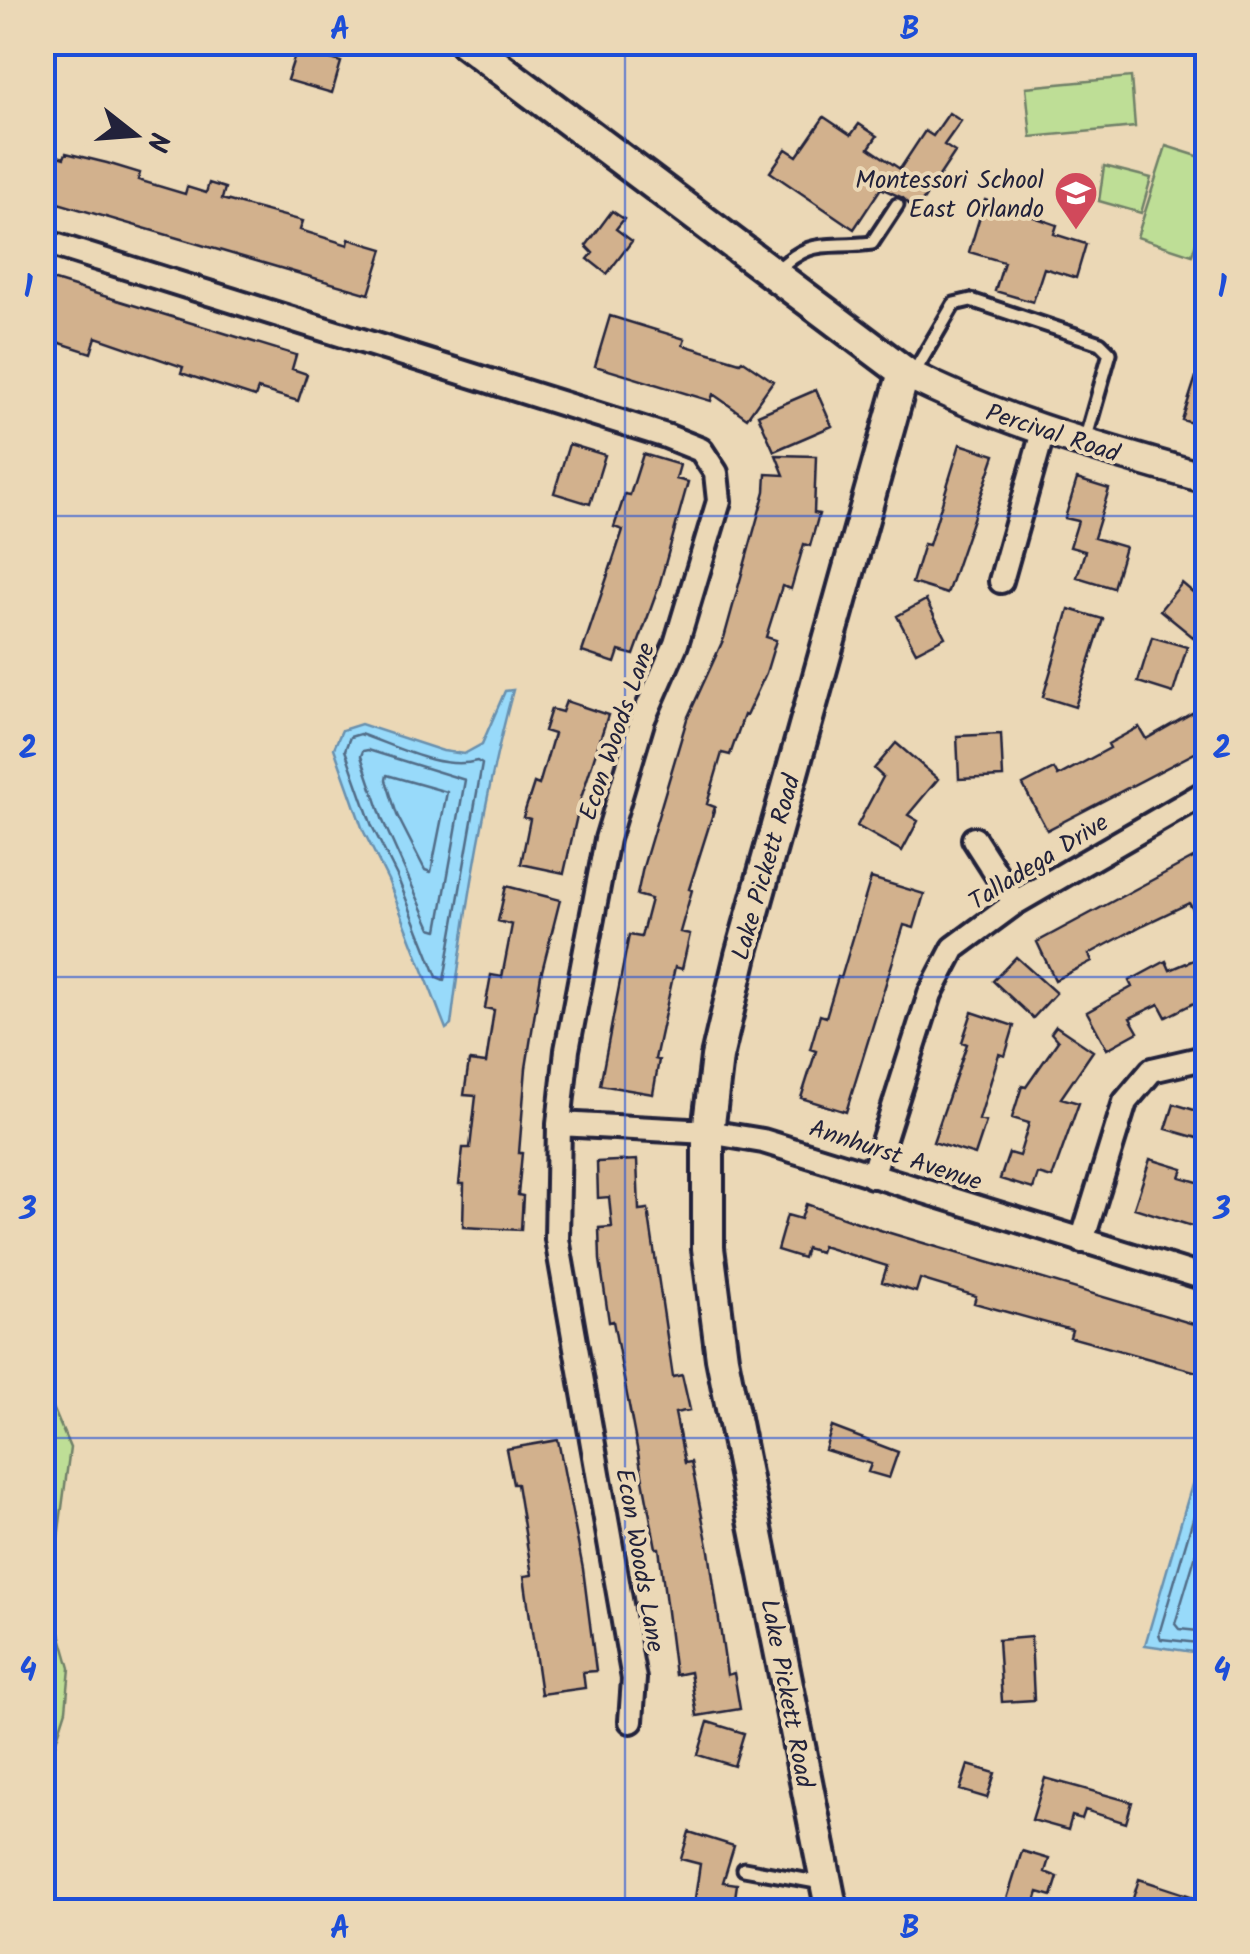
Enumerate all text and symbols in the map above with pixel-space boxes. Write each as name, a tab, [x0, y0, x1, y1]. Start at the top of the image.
text: A	[330, 5, 350, 56]
text: B	[900, 5, 920, 56]
north arrow	[85, 85, 185, 185]
text: N	[132, 127, 181, 157]
place label: Montessori School East Orlando	[855, 161, 1044, 230]
school or university icon: Montessori School East Orlando	[1053, 170, 1099, 231]
text: 1	[23, 263, 33, 314]
text: 1	[1217, 263, 1227, 314]
street label: Percival Road	[980, 393, 1126, 475]
street label: Econ Woods Lane	[569, 637, 667, 826]
text: 2	[19, 724, 37, 775]
text: 2	[1213, 724, 1231, 775]
street label: Lake Pickett Road	[721, 769, 813, 965]
street label: Talladega Drive	[961, 804, 1117, 922]
street label: Annhurst Avenue	[804, 1109, 987, 1203]
text: 3	[18, 1185, 37, 1236]
text: 3	[1212, 1185, 1231, 1236]
street label: Econ Woods Lane	[603, 1465, 675, 1655]
street label: Lake Pickett Road	[748, 1596, 824, 1793]
text: 4	[19, 1646, 37, 1697]
text: 4	[1213, 1646, 1231, 1697]
text: A	[330, 1904, 350, 1954]
text: B	[900, 1904, 920, 1954]

